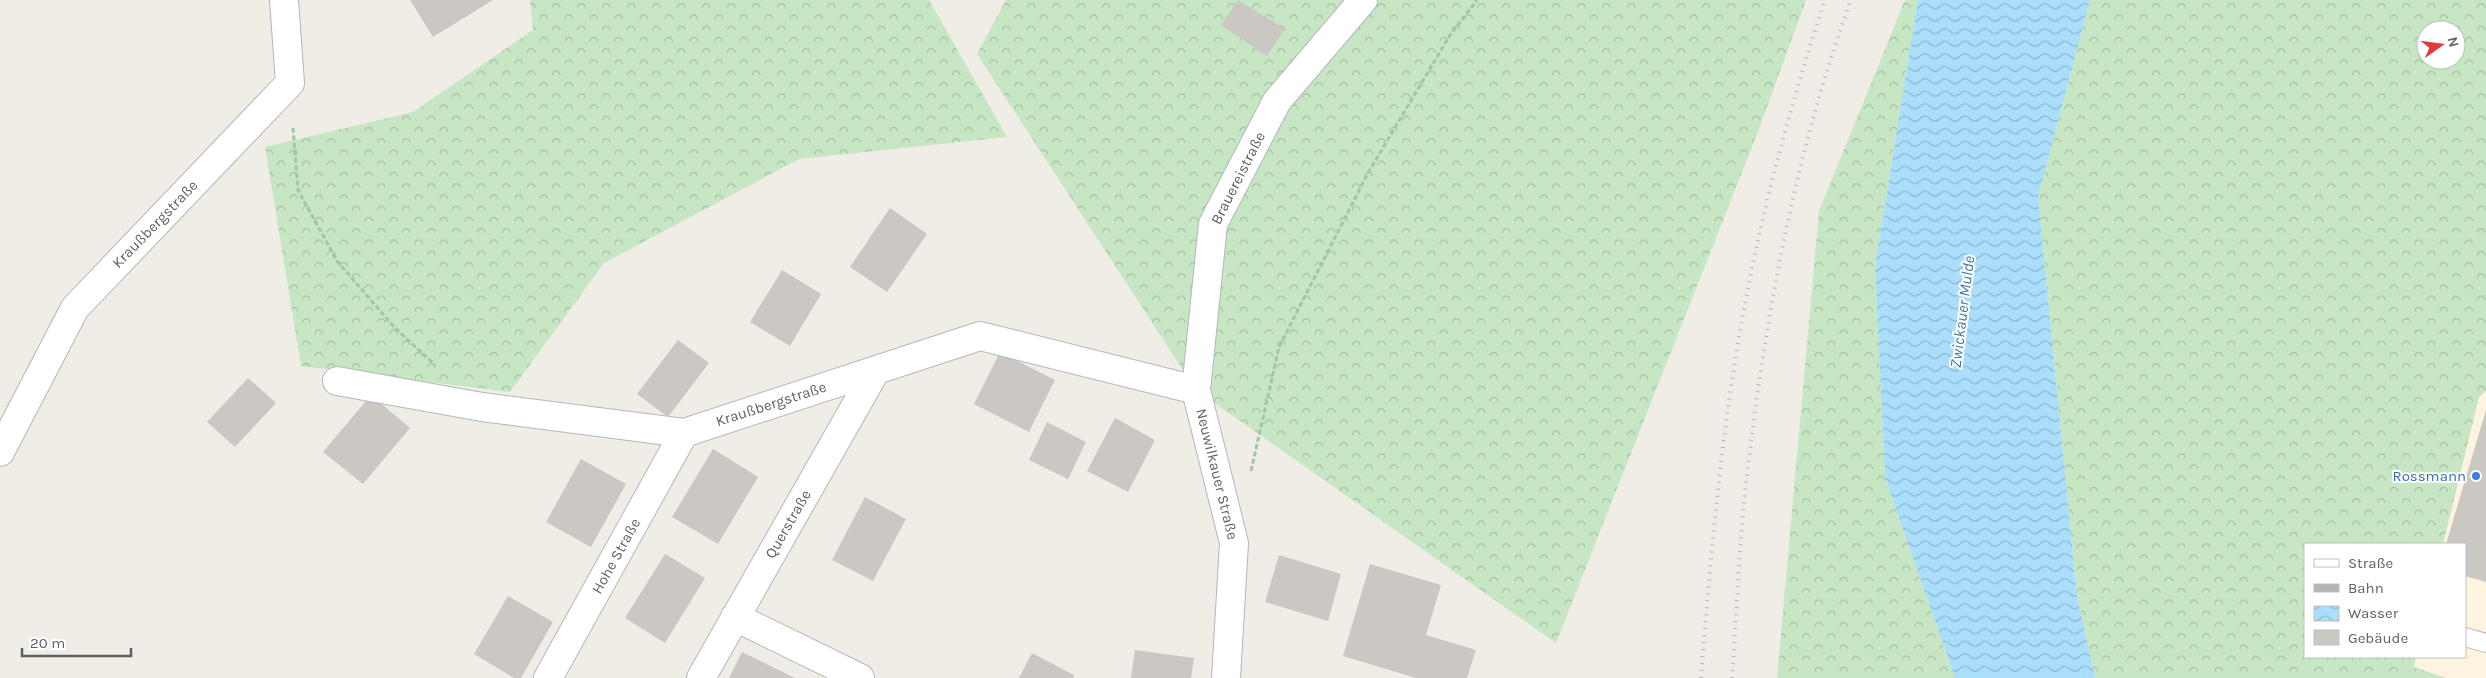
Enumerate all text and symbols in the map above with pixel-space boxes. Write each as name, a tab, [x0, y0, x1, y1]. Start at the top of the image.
north arrow	[2416, 20, 2466, 70]
text: N	[2444, 35, 2463, 49]
street label: Brauereistraße	[1207, 129, 1269, 227]
street label: Kraußbergstraße	[108, 176, 202, 272]
water label: Zwickauer Mulde	[1946, 254, 1978, 369]
street label: Kraußbergstraße	[713, 378, 829, 430]
street label: Neuwilkauer Straße	[1192, 407, 1242, 541]
place label: Rossmann	[2392, 467, 2466, 485]
marker: Rossmann	[2470, 470, 2482, 482]
street label: Querstraße	[761, 487, 815, 561]
street label: Hohe Straße	[588, 515, 644, 597]
legend	[2304, 543, 2466, 658]
text: Straße	[2348, 554, 2393, 572]
text: Bahn	[2348, 579, 2384, 597]
text: Wasser	[2348, 604, 2399, 622]
scale bar	[22, 626, 131, 658]
text: Gebäude	[2348, 629, 2408, 647]
text: 20 m	[30, 634, 65, 652]

